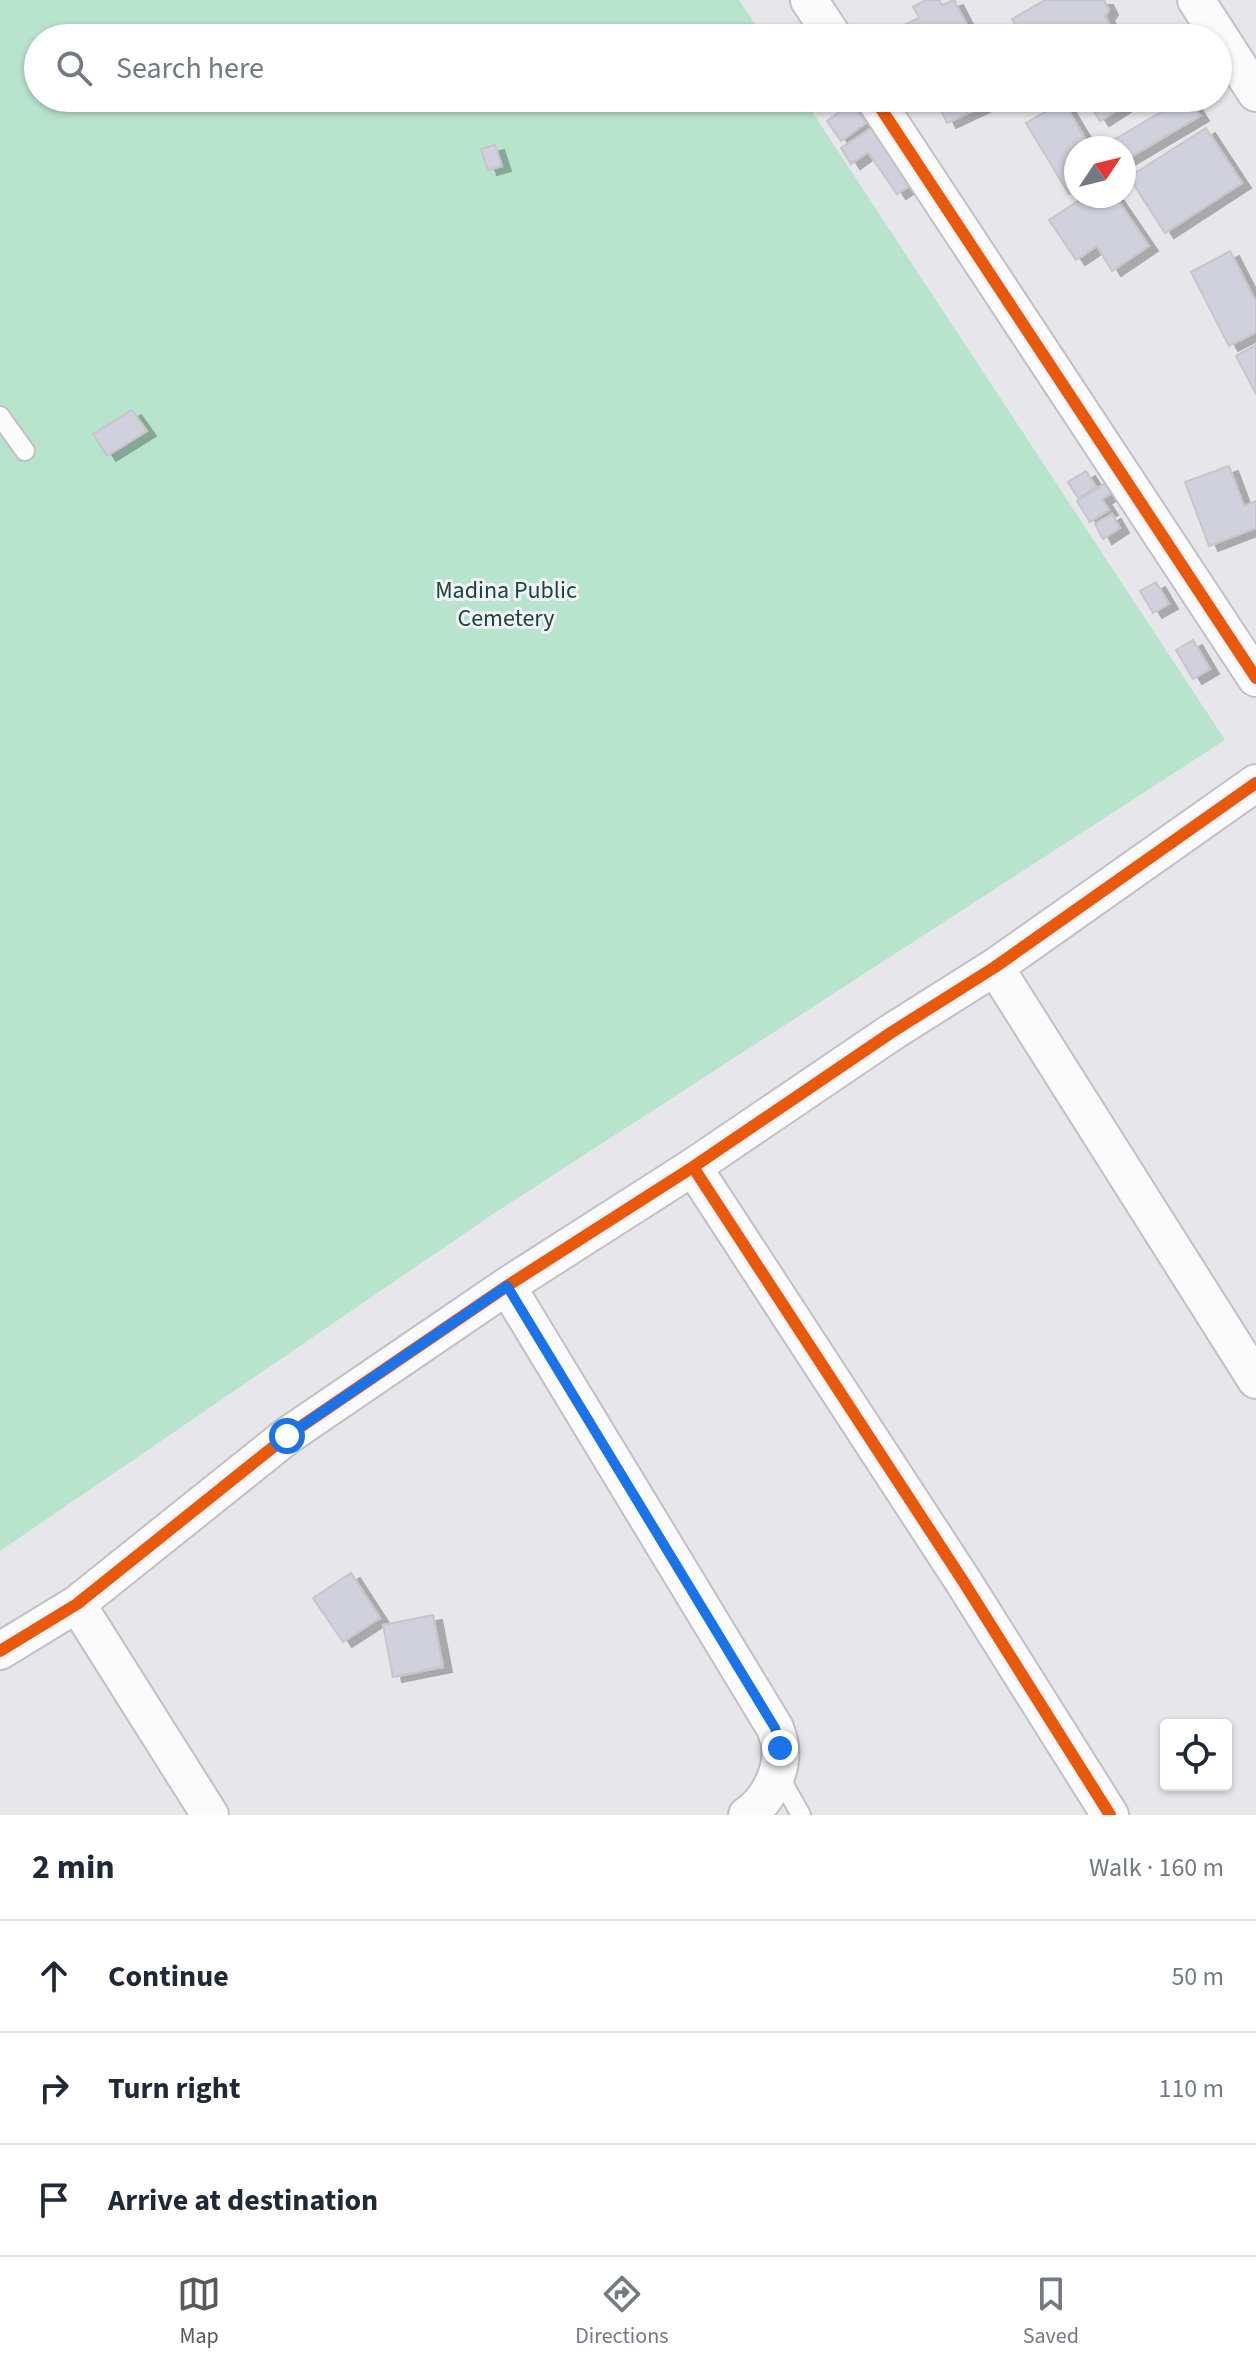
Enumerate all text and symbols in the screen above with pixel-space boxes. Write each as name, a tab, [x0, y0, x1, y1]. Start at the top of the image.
search box	[24, 24, 1232, 112]
icon: search	[52, 46, 96, 90]
text: Search here	[116, 47, 264, 90]
north arrow	[1064, 136, 1136, 208]
park label: Madina Public Cemetery	[435, 573, 577, 636]
route start	[269, 1418, 305, 1454]
map controls	[1160, 1719, 1232, 1791]
button: locate	[1160, 1719, 1232, 1791]
route end	[762, 1730, 798, 1766]
text: 2 min	[32, 1843, 115, 1892]
text: Walk · 160 m	[1089, 1849, 1224, 1886]
icon: ahead	[32, 1954, 76, 1998]
text: Continue	[108, 1955, 229, 1998]
text: 50 m	[1171, 1958, 1224, 1995]
icon: right	[32, 2066, 76, 2110]
text: Turn right	[108, 2067, 240, 2110]
text: 110 m	[1158, 2070, 1224, 2107]
icon: arrive	[32, 2178, 76, 2222]
text: Arrive at destination	[108, 2179, 378, 2222]
tab: Map	[177, 2272, 221, 2352]
tab: Directions	[575, 2272, 668, 2352]
tab: Saved	[1023, 2272, 1079, 2352]

